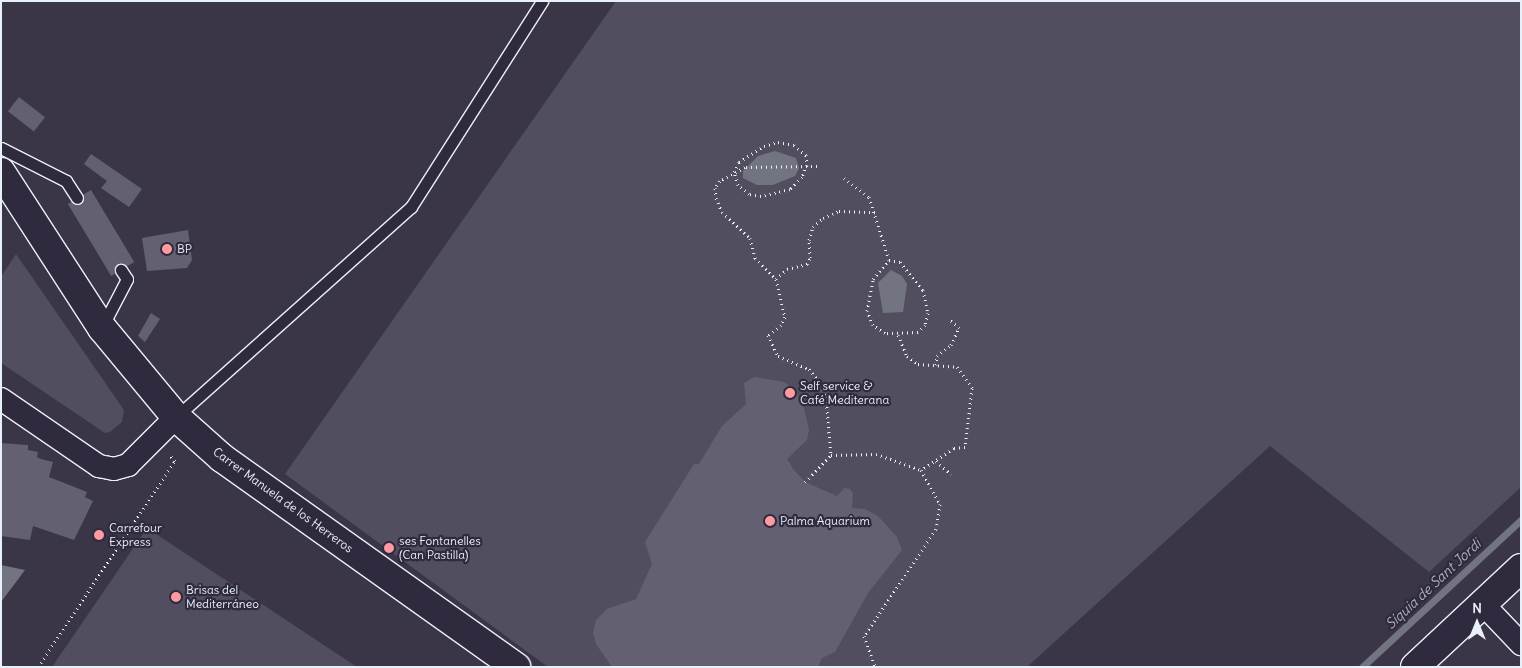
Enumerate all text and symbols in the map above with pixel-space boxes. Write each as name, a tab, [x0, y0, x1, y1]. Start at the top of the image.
place label: BP	[177, 242, 192, 256]
marker: BP	[161, 243, 173, 255]
place label: Self service & Café Mediterana	[800, 379, 889, 407]
marker: Self service & Café Mediterana	[784, 387, 796, 399]
street label: Carrer Manuela de los Herreros	[210, 444, 356, 556]
place label: Palma Aquarium	[780, 514, 870, 528]
marker: Palma Aquarium	[764, 515, 776, 527]
place label: Carrefour Express	[109, 521, 162, 549]
marker: Carrefour Express	[93, 529, 105, 541]
place label: ses Fontanelles (Can Pastilla)	[399, 534, 481, 562]
water label: Síquia de Sant Jordi	[1382, 536, 1484, 632]
marker: ses Fontanelles (Can Pastilla)	[383, 542, 395, 554]
place label: Brisas del Mediterráneo	[186, 583, 259, 611]
marker: Brisas del Mediterráneo	[170, 591, 182, 603]
north arrow	[1452, 598, 1502, 648]
text: N	[1472, 599, 1482, 617]

